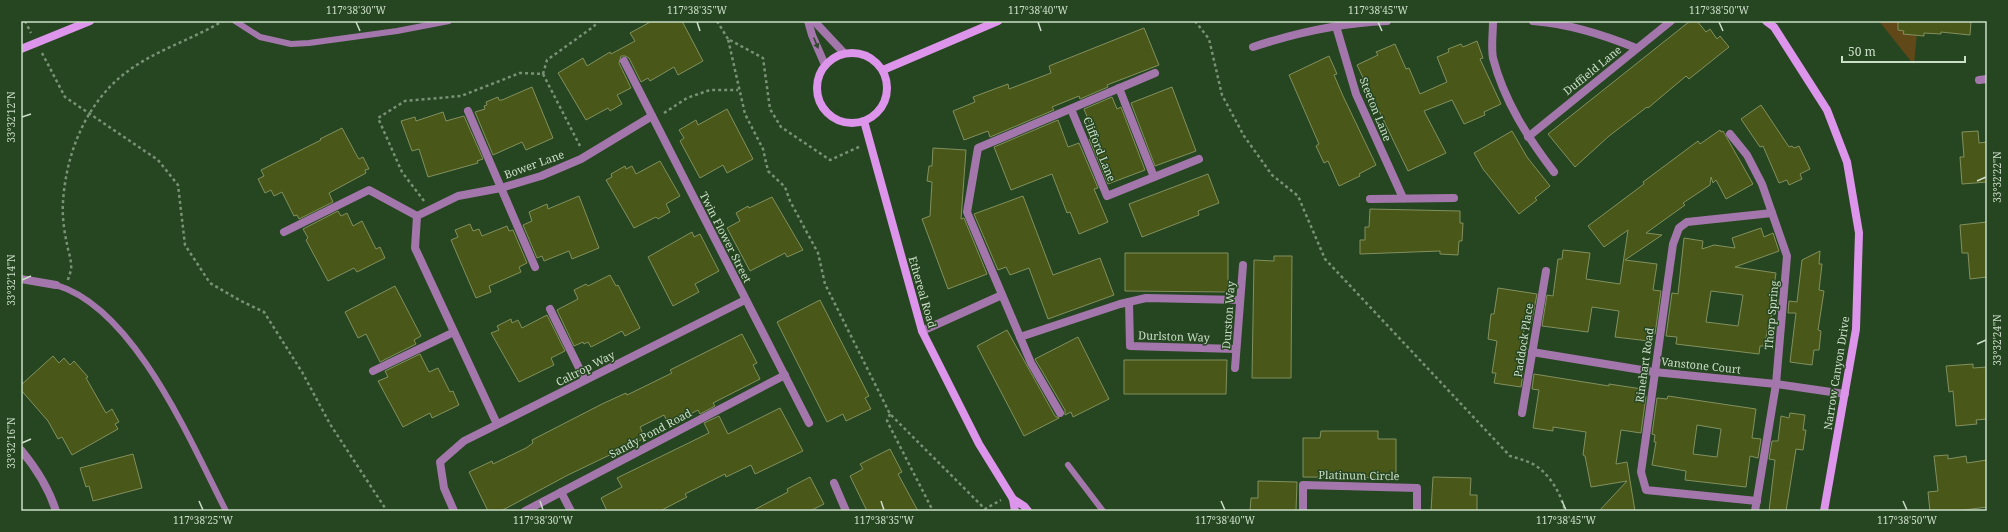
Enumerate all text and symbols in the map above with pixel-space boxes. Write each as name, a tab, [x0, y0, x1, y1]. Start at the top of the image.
text: 117°38'30"W	[326, 3, 386, 17]
text: 117°38'35"W	[667, 3, 727, 17]
text: 117°38'40"W	[1008, 3, 1068, 17]
text: 117°38'45"W	[1348, 3, 1408, 17]
text: 117°38'50"W	[1689, 3, 1749, 17]
one-way arrow	[813, 38, 819, 50]
scale bar	[1842, 38, 1965, 64]
street label: Duffield Lane	[1560, 42, 1624, 98]
text: 50 m	[1848, 43, 1876, 60]
street label: Steeton Lane	[1356, 75, 1396, 143]
text: 33°32'12"N	[4, 91, 18, 143]
street label: Clifford Lane	[1080, 114, 1120, 184]
street label: Bower Lane	[502, 146, 566, 182]
text: 33°32'22"N	[1990, 151, 2004, 203]
street label: Twin Flower Street	[697, 189, 755, 285]
text: 33°32'14"N	[4, 254, 18, 306]
street label: Ethereal Road	[906, 255, 940, 330]
street label: Durston Way	[1218, 280, 1238, 350]
street label: Thorp Spring	[1761, 280, 1781, 350]
street label: Paddock Place	[1510, 302, 1536, 378]
text: 33°32'24"N	[1990, 314, 2004, 366]
street label: Narrow Canyon Drive	[1820, 315, 1852, 431]
street label: Rinehart Road	[1631, 326, 1657, 403]
street label: Durlston Way	[1138, 327, 1211, 345]
street label: Caltrop Way	[553, 346, 618, 389]
street label: Vanstone Court	[1660, 353, 1742, 377]
street label: Sandy Pond Road	[606, 405, 694, 461]
text: 33°32'16"N	[4, 417, 18, 469]
street label: Platinum Circle	[1318, 467, 1400, 483]
text: 117°38'25"W	[173, 513, 233, 527]
text: 117°38'30"W	[513, 513, 573, 527]
text: 117°38'35"W	[854, 513, 914, 527]
text: 117°38'40"W	[1195, 513, 1255, 527]
text: 117°38'45"W	[1536, 513, 1596, 527]
text: 117°38'50"W	[1877, 513, 1937, 527]

